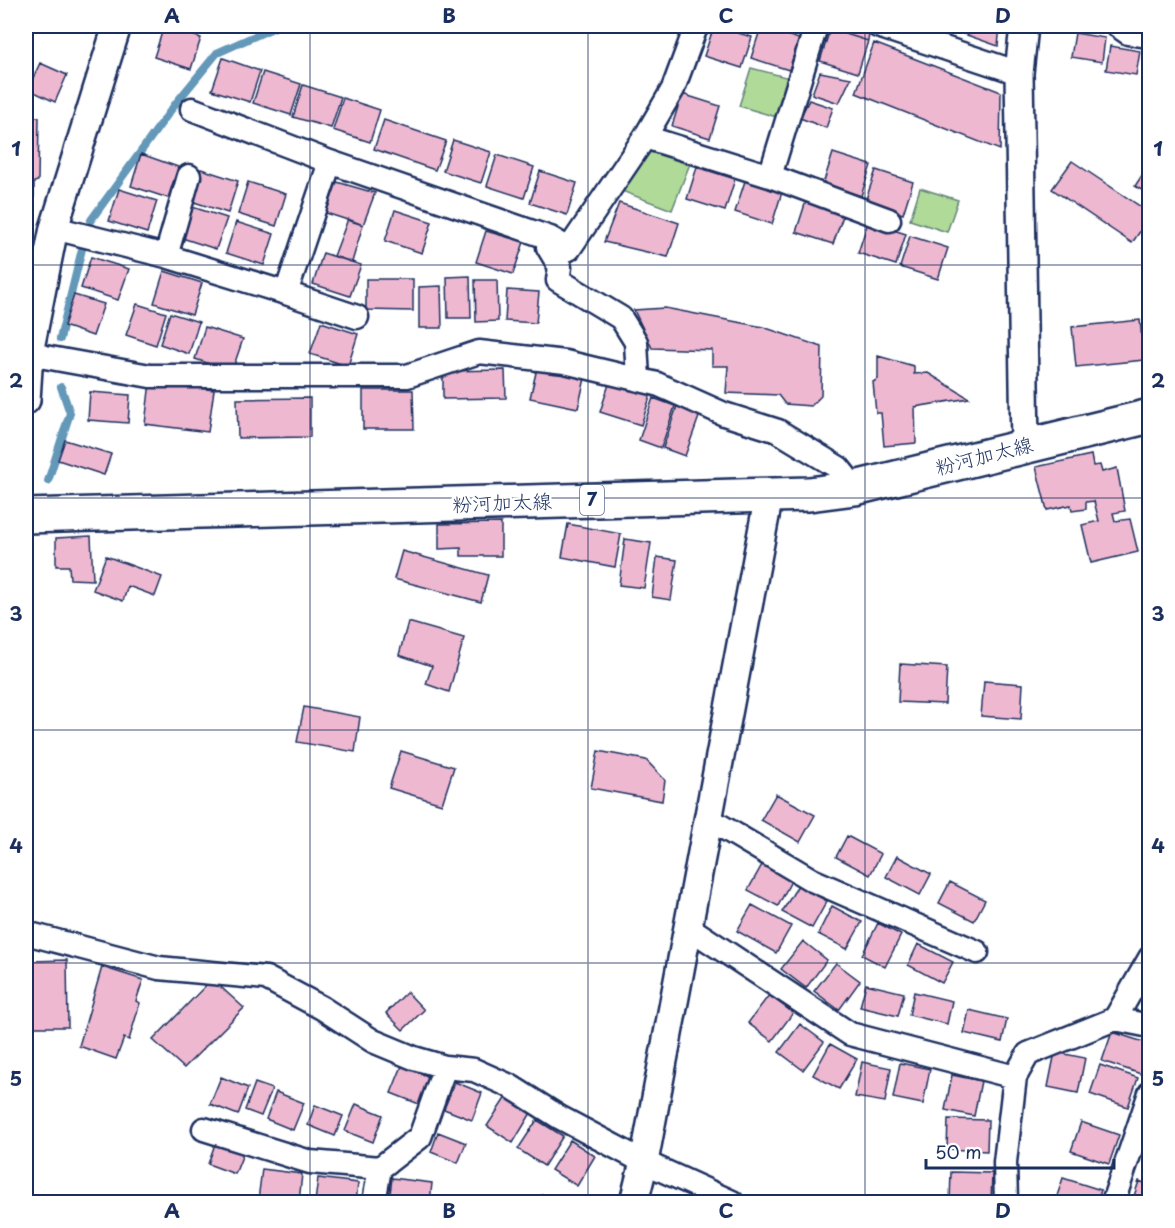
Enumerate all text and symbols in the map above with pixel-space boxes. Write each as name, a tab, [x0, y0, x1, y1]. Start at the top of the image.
text: A	[164, 0, 180, 30]
text: B	[442, 0, 456, 30]
text: C	[718, 0, 734, 30]
text: D	[995, 0, 1011, 30]
text: 1	[11, 133, 21, 163]
text: 1	[1153, 133, 1163, 163]
text: 2	[9, 365, 23, 395]
text: 2	[1151, 365, 1165, 395]
street label: 粉河加太線	[932, 428, 1036, 482]
street label: 粉河加太線	[451, 485, 552, 519]
road number: 7	[580, 485, 604, 515]
text: 3	[9, 598, 23, 628]
text: 3	[1151, 598, 1165, 628]
text: 4	[9, 830, 23, 860]
text: 4	[1151, 830, 1165, 860]
text: 5	[10, 1063, 22, 1093]
text: 5	[1152, 1063, 1164, 1093]
scale bar	[926, 1132, 1114, 1170]
text: 50 m	[935, 1138, 982, 1165]
text: A	[164, 1195, 180, 1225]
text: B	[442, 1195, 456, 1225]
text: C	[718, 1195, 734, 1225]
text: D	[995, 1195, 1011, 1225]

